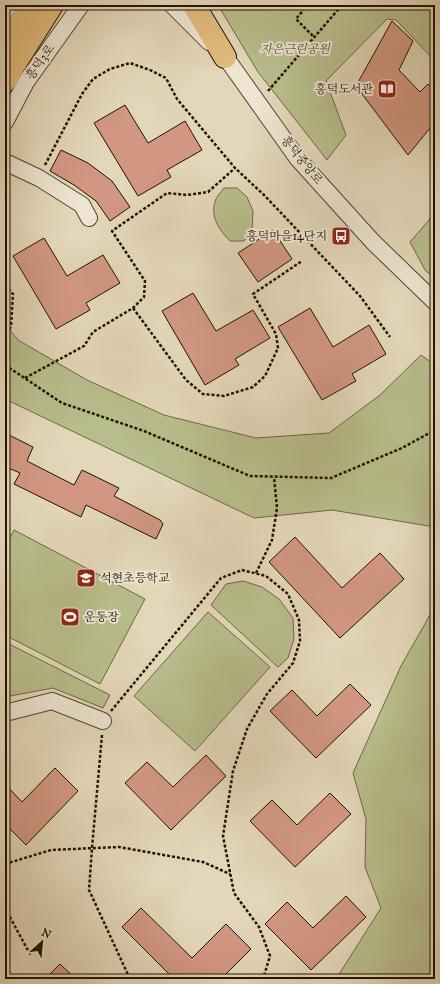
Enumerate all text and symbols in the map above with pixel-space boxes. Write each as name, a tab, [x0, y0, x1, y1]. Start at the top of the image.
street label: 흥덕3로	[23, 41, 57, 82]
park label: 자은근린공원	[260, 42, 331, 56]
library icon: 흥덕도서관	[376, 78, 398, 100]
place label: 흥덕도서관	[315, 82, 373, 96]
street label: 흥덕중앙로	[278, 133, 326, 187]
bus stop icon: 흥덕마을14단지	[330, 225, 352, 247]
place label: 흥덕마을14단지	[246, 229, 327, 243]
school or university icon: 석현초등학교	[75, 567, 97, 589]
place label: 석현초등학교	[100, 571, 170, 585]
sports icon: 운동장	[59, 606, 81, 628]
place label: 운동장	[84, 610, 119, 624]
north arrow	[22, 922, 62, 962]
text: N	[39, 926, 54, 942]

